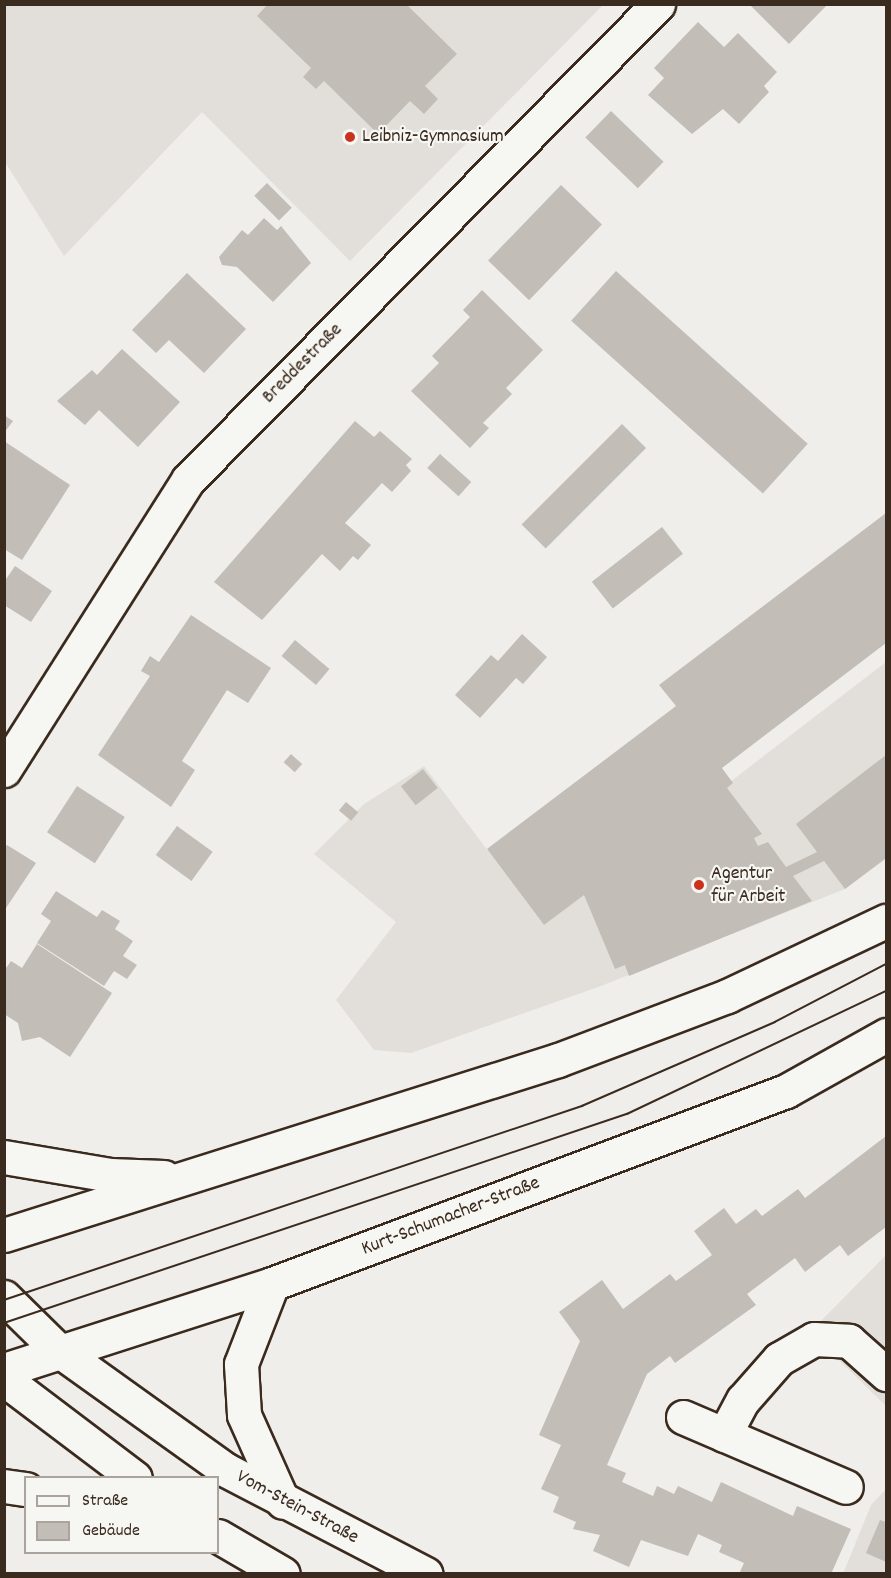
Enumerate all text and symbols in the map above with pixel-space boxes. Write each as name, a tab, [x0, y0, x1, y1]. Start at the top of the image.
place label: Leibniz-Gymnasium	[362, 125, 504, 149]
marker: Leibniz-Gymnasium	[343, 130, 357, 144]
street label: Breddestraße	[258, 319, 348, 409]
place label: Agentur für Arbeit	[711, 862, 785, 909]
marker: Agentur für Arbeit	[692, 878, 706, 892]
street label: Kurt-Schumacher-Straße	[359, 1172, 543, 1262]
street label: Vom-Stein-Straße	[232, 1466, 362, 1550]
legend	[24, 1476, 219, 1554]
text: Straße	[82, 1489, 128, 1514]
text: Gebäude	[82, 1519, 140, 1544]

